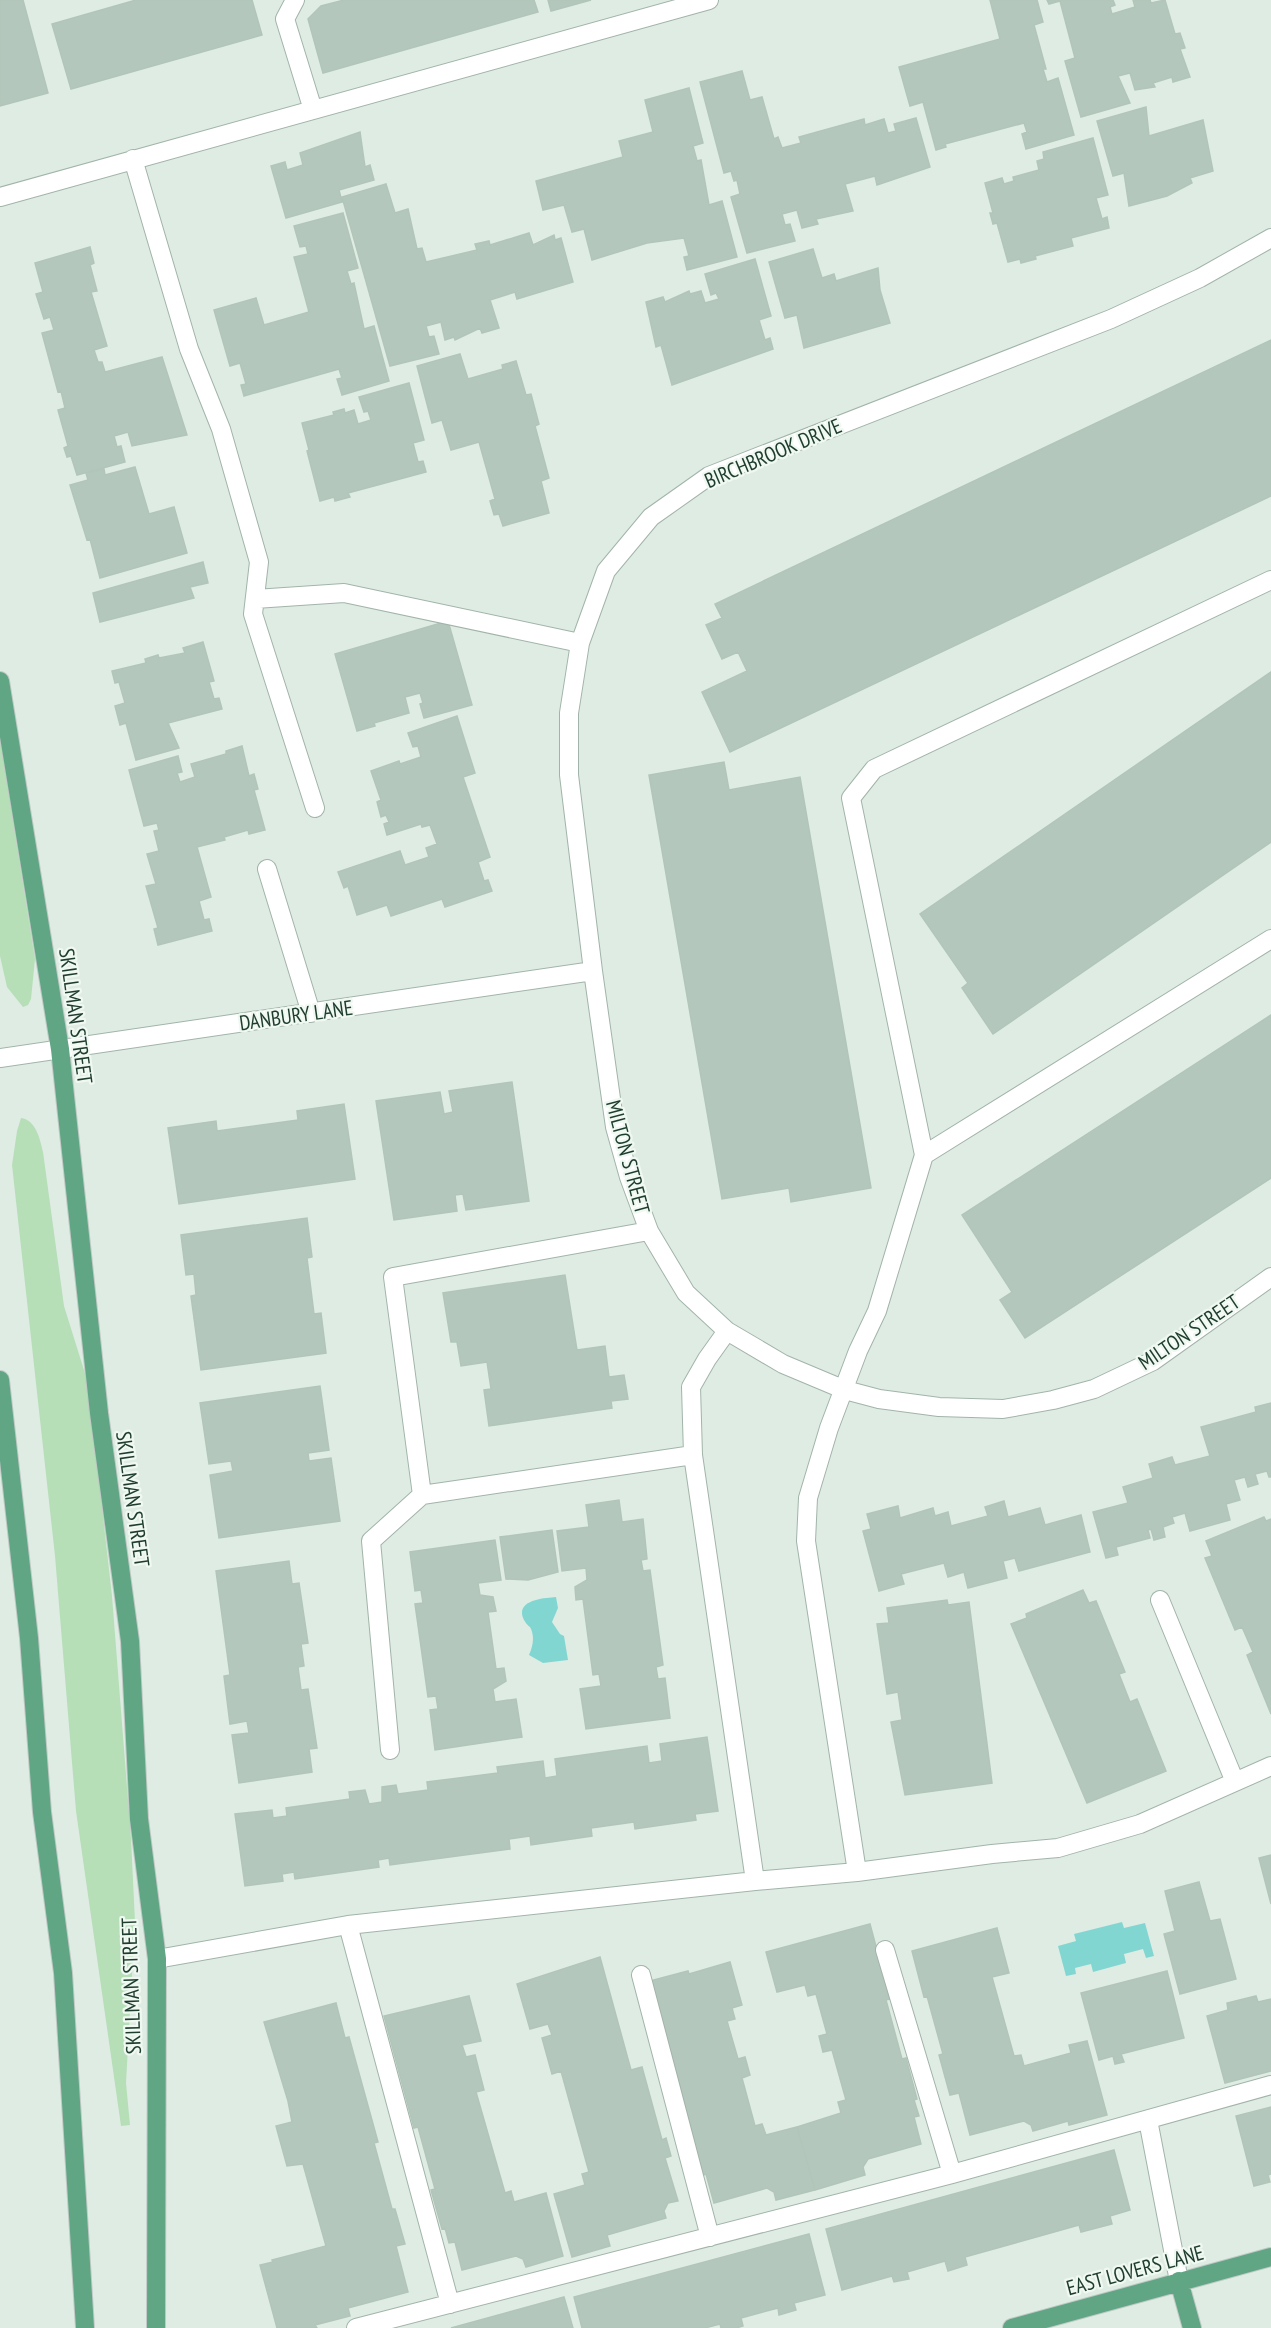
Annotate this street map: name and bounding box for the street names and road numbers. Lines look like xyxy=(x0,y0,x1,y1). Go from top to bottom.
street label: BIRCHBROOK DRIVE xyxy=(700,412,846,494)
street label: SKILLMAN STREET xyxy=(53,946,99,1086)
street label: DANBURY LANE xyxy=(237,994,355,1036)
street label: MILTON STREET xyxy=(600,1097,656,1217)
street label: MILTON STREET xyxy=(1133,1288,1245,1376)
street label: SKILLMAN STREET xyxy=(110,1429,156,1569)
street label: SKILLMAN STREET xyxy=(115,1917,147,2055)
street label: EAST LOVERS LANE xyxy=(1063,2239,1207,2301)

